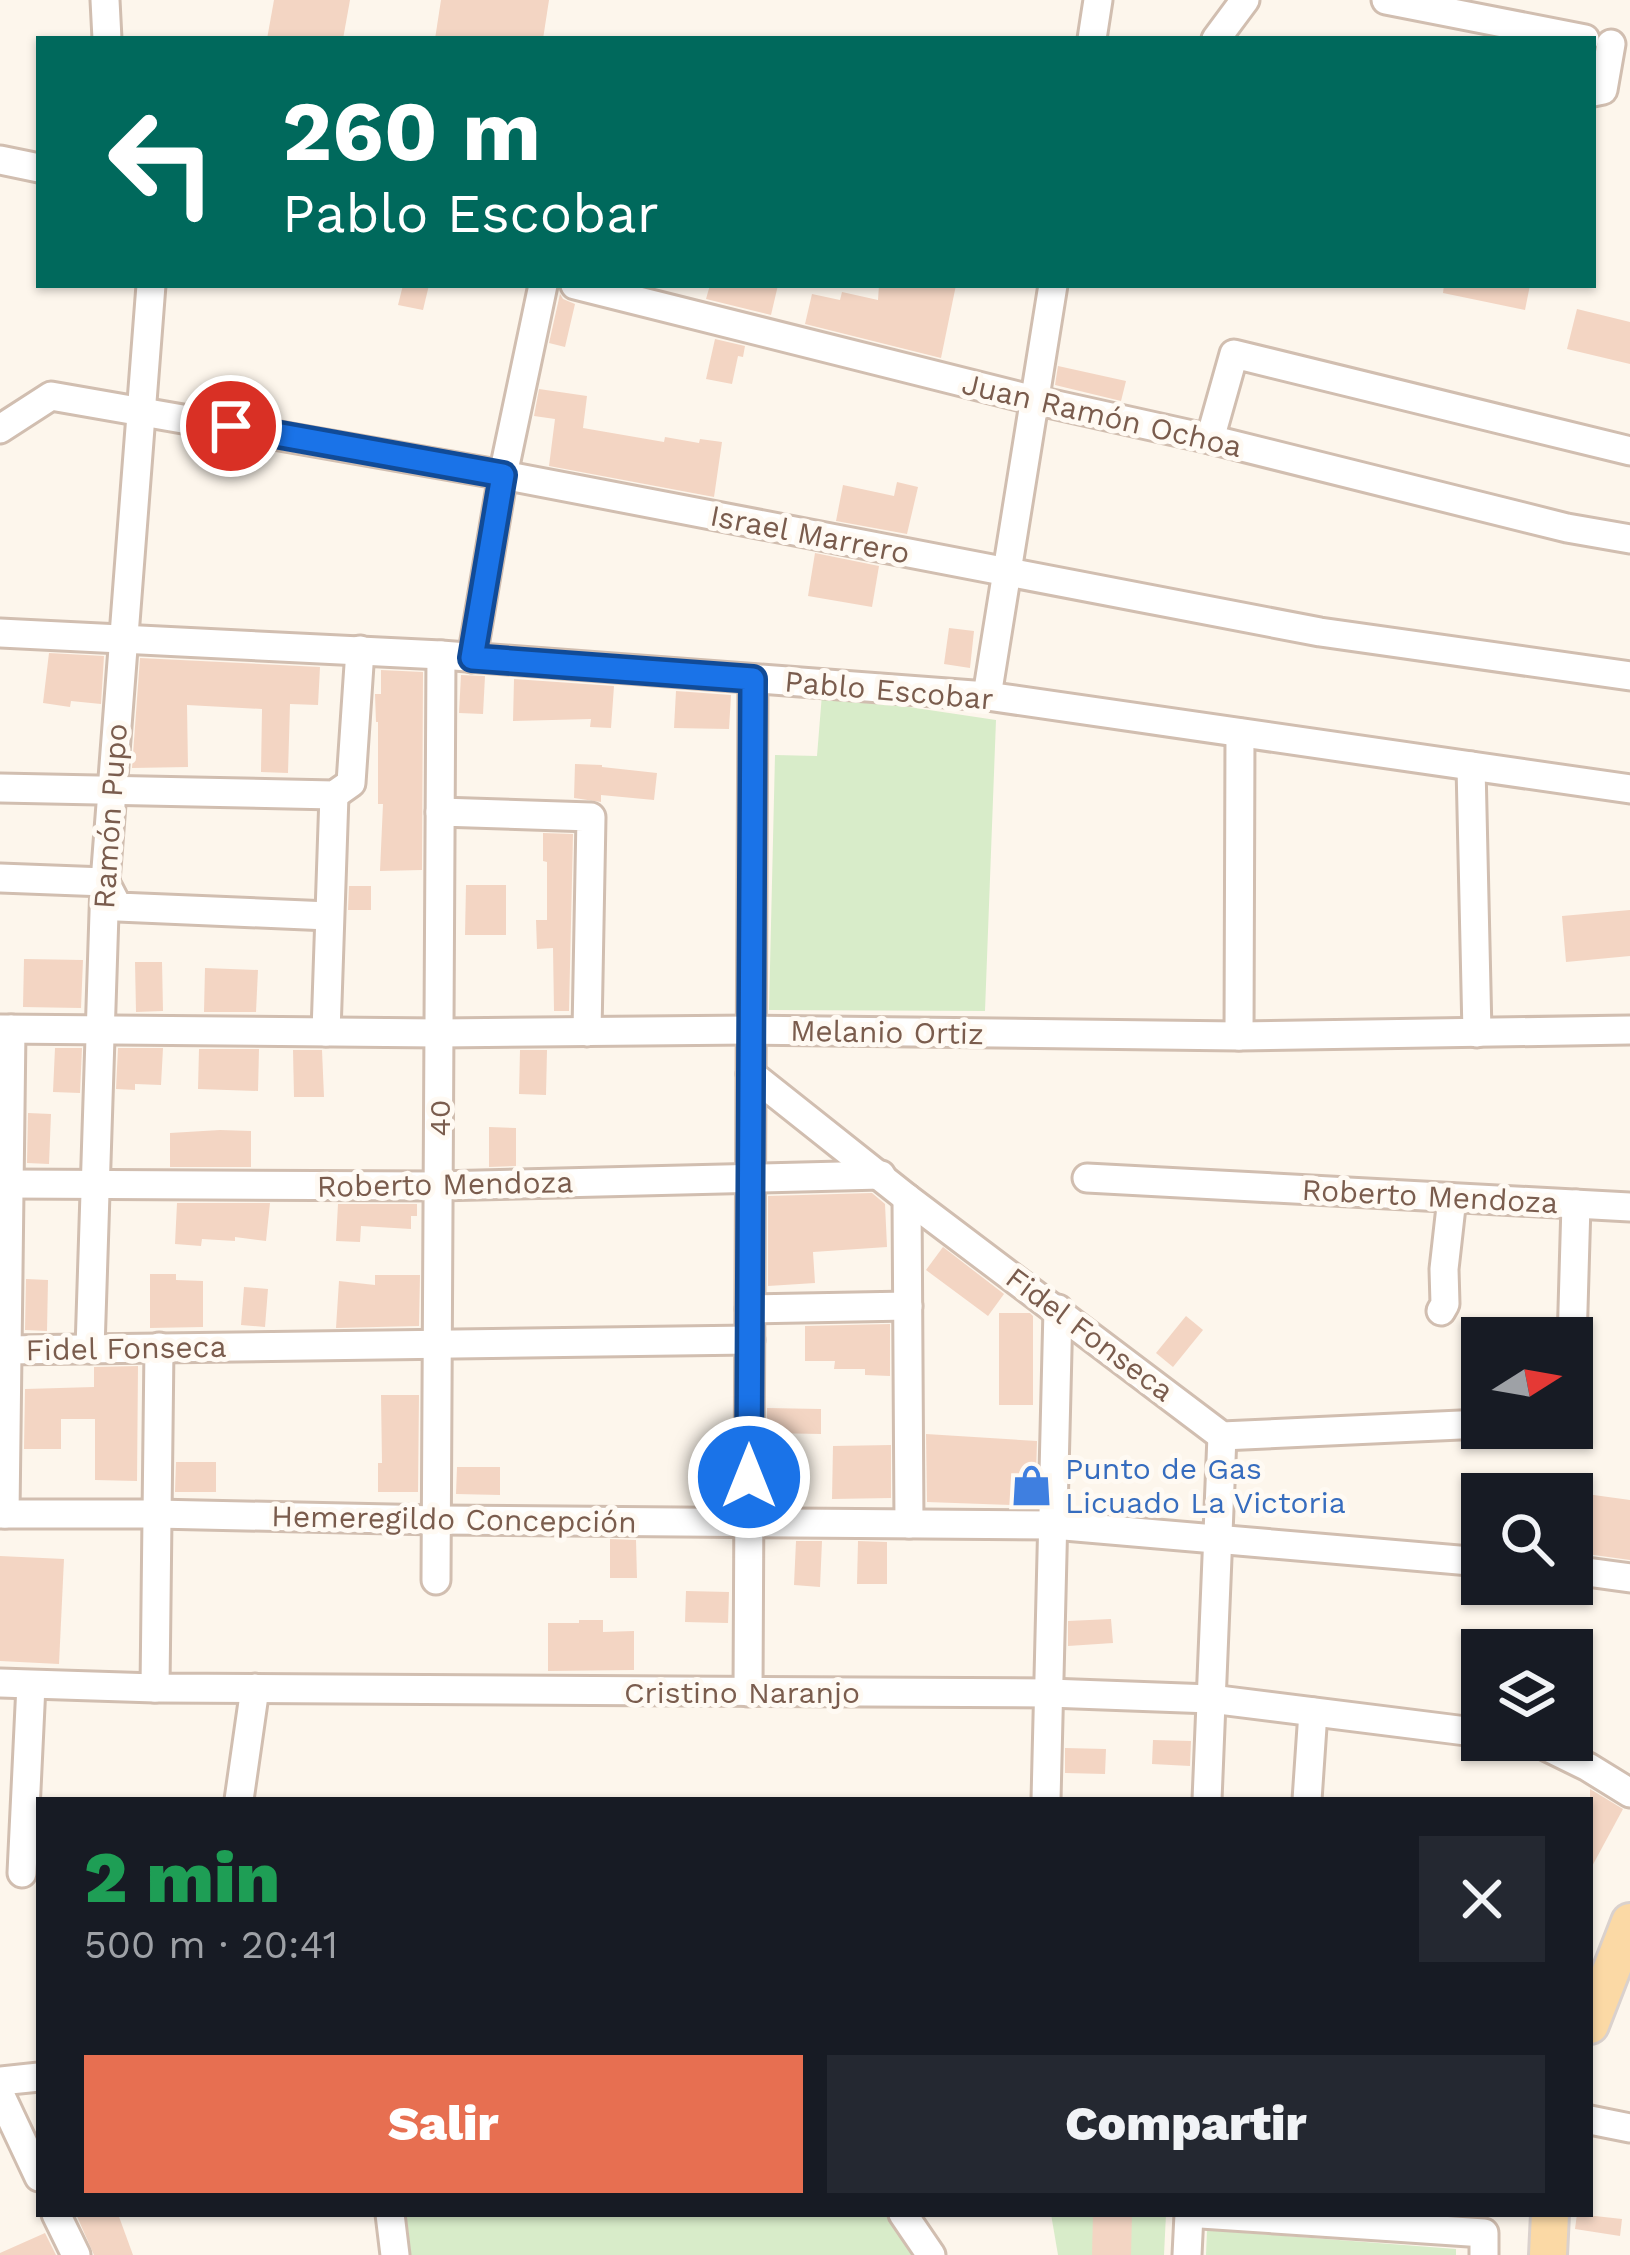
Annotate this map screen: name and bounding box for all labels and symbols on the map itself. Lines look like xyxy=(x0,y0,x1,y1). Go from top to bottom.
street label: Juan Ramón Ochoa xyxy=(959,366,1245,464)
pin xyxy=(180,375,282,477)
street label: Israel Marrero xyxy=(707,498,913,570)
street label: Pablo Escobar xyxy=(783,663,995,717)
street label: Ramón Pupo xyxy=(86,722,134,910)
street label: Melanio Ortiz xyxy=(790,1013,984,1051)
street label: 40 xyxy=(422,1100,457,1137)
street label: Roberto Mendoza xyxy=(316,1164,574,1204)
street label: Roberto Mendoza xyxy=(1301,1172,1559,1220)
street label: Fidel Fonseca xyxy=(999,1260,1181,1408)
north arrow xyxy=(1461,1317,1593,1449)
street label: Fidel Fonseca xyxy=(25,1329,227,1367)
position arrow xyxy=(686,1414,812,1540)
place label: Punto de Gas Licuado La Victoria xyxy=(1065,1451,1346,1520)
shop icon: Punto de Gas Licuado La Victoria xyxy=(1008,1462,1054,1508)
street label: Hemeregildo Concepción xyxy=(271,1498,637,1540)
street label: Cristino Naranjo xyxy=(624,1675,860,1710)

